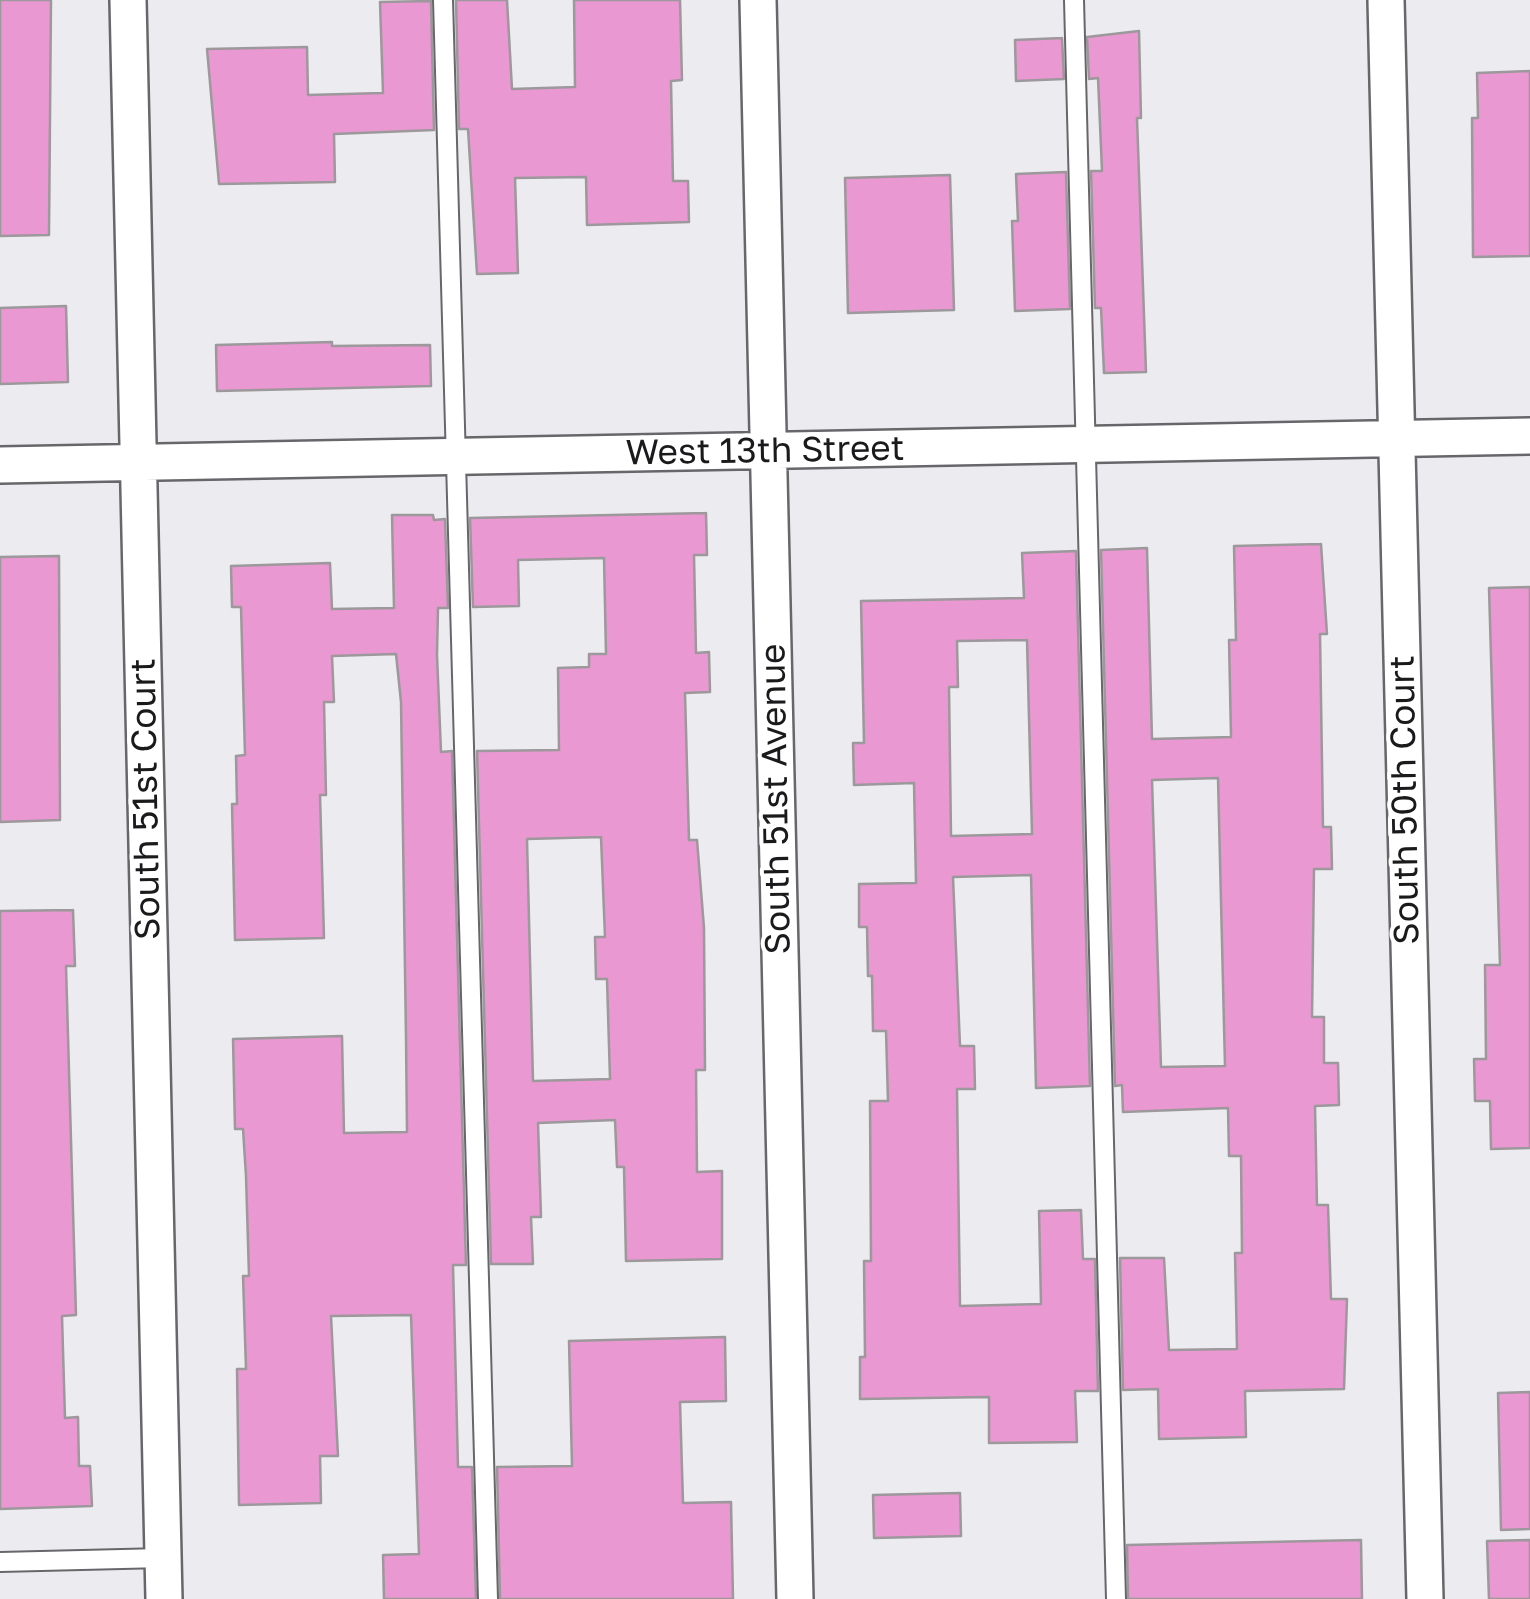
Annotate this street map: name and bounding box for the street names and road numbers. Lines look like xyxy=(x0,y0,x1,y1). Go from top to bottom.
street label: West 13th Street xyxy=(625,428,905,474)
street label: South 51st Avenue xyxy=(752,643,800,955)
street label: South 50th Court xyxy=(1381,655,1429,945)
street label: South 51st Court xyxy=(123,658,169,940)

